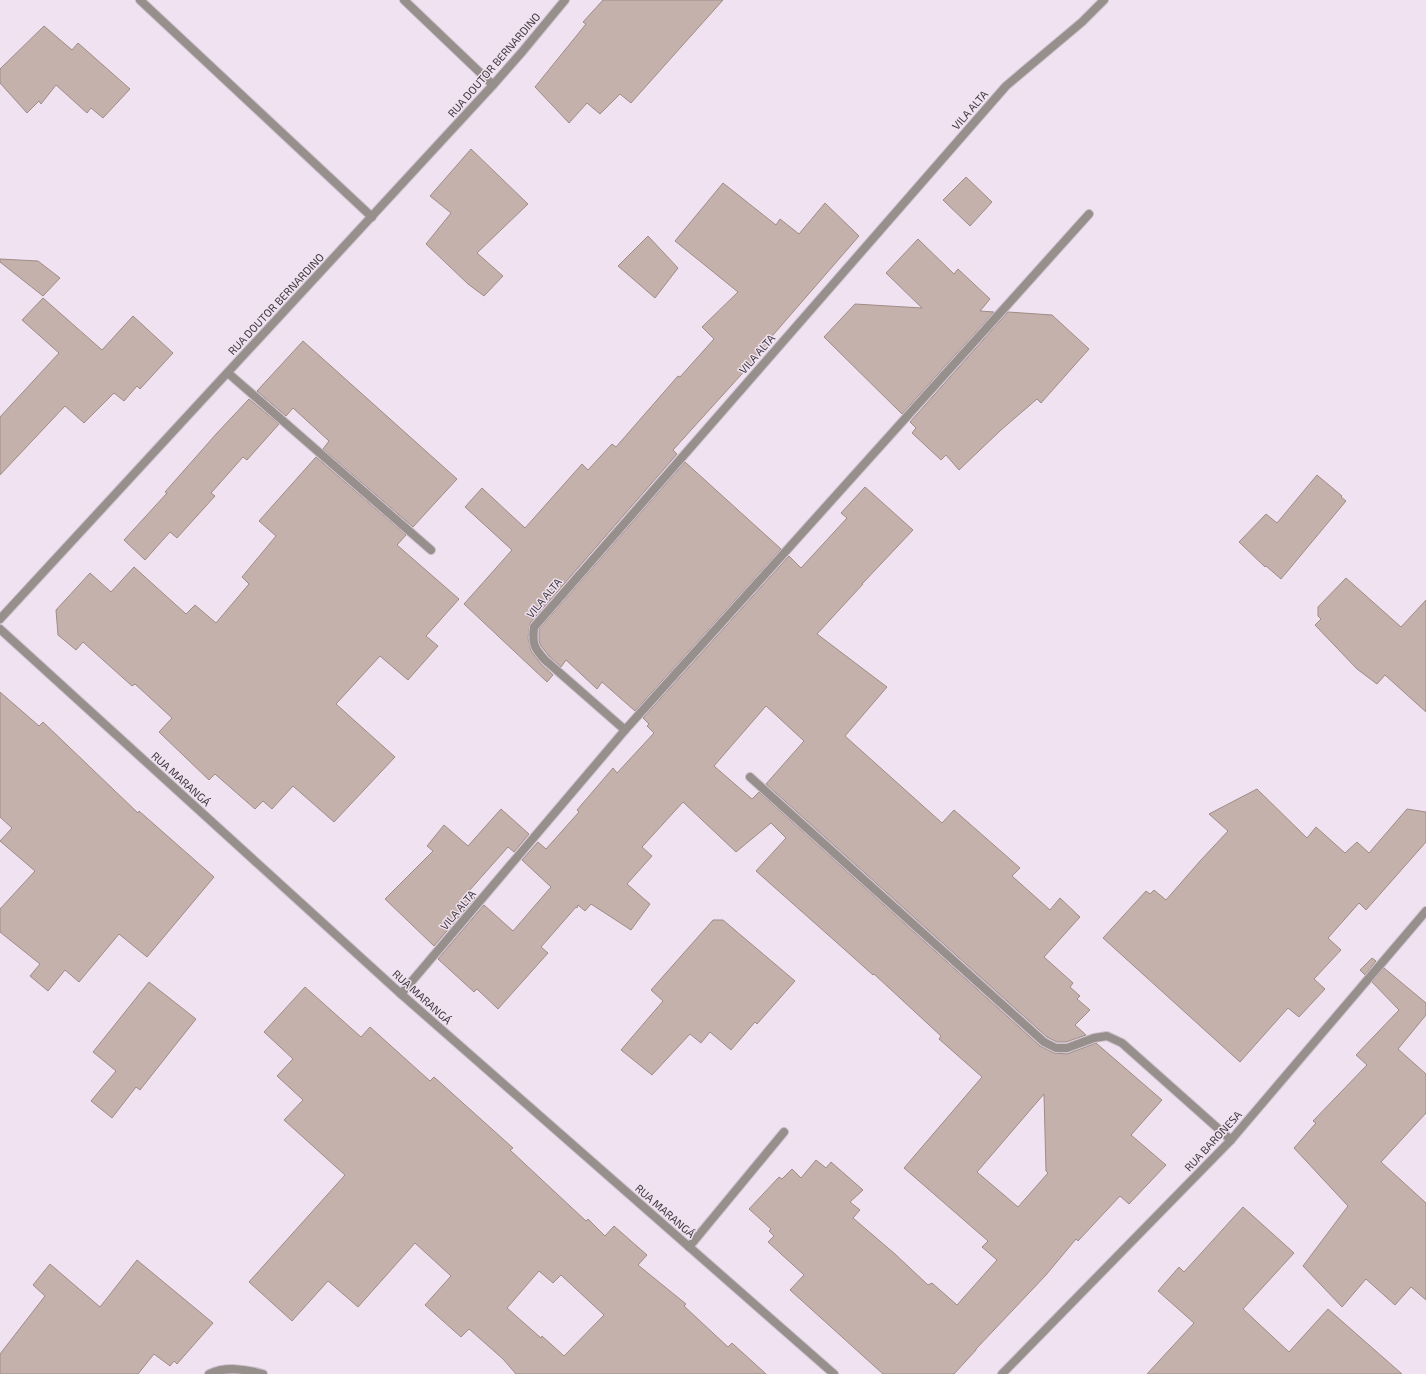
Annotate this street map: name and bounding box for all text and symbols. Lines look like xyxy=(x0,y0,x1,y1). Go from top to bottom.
street label: RUA DOUTOR BERNARDINO xyxy=(445,10,543,120)
street label: VILA ALTA xyxy=(949,87,990,132)
street label: RUA DOUTOR BERNARDINO xyxy=(225,250,326,357)
street label: VILA ALTA xyxy=(736,331,777,376)
street label: VILA ALTA xyxy=(523,575,564,620)
street label: RUA MARANGÁ xyxy=(149,749,214,809)
street label: VILA ALTA xyxy=(437,887,478,932)
street label: RUA MARANGÁ xyxy=(390,967,455,1027)
street label: RUA BARONESA xyxy=(1181,1108,1244,1174)
street label: RUA MARANGÁ xyxy=(633,1181,698,1240)

